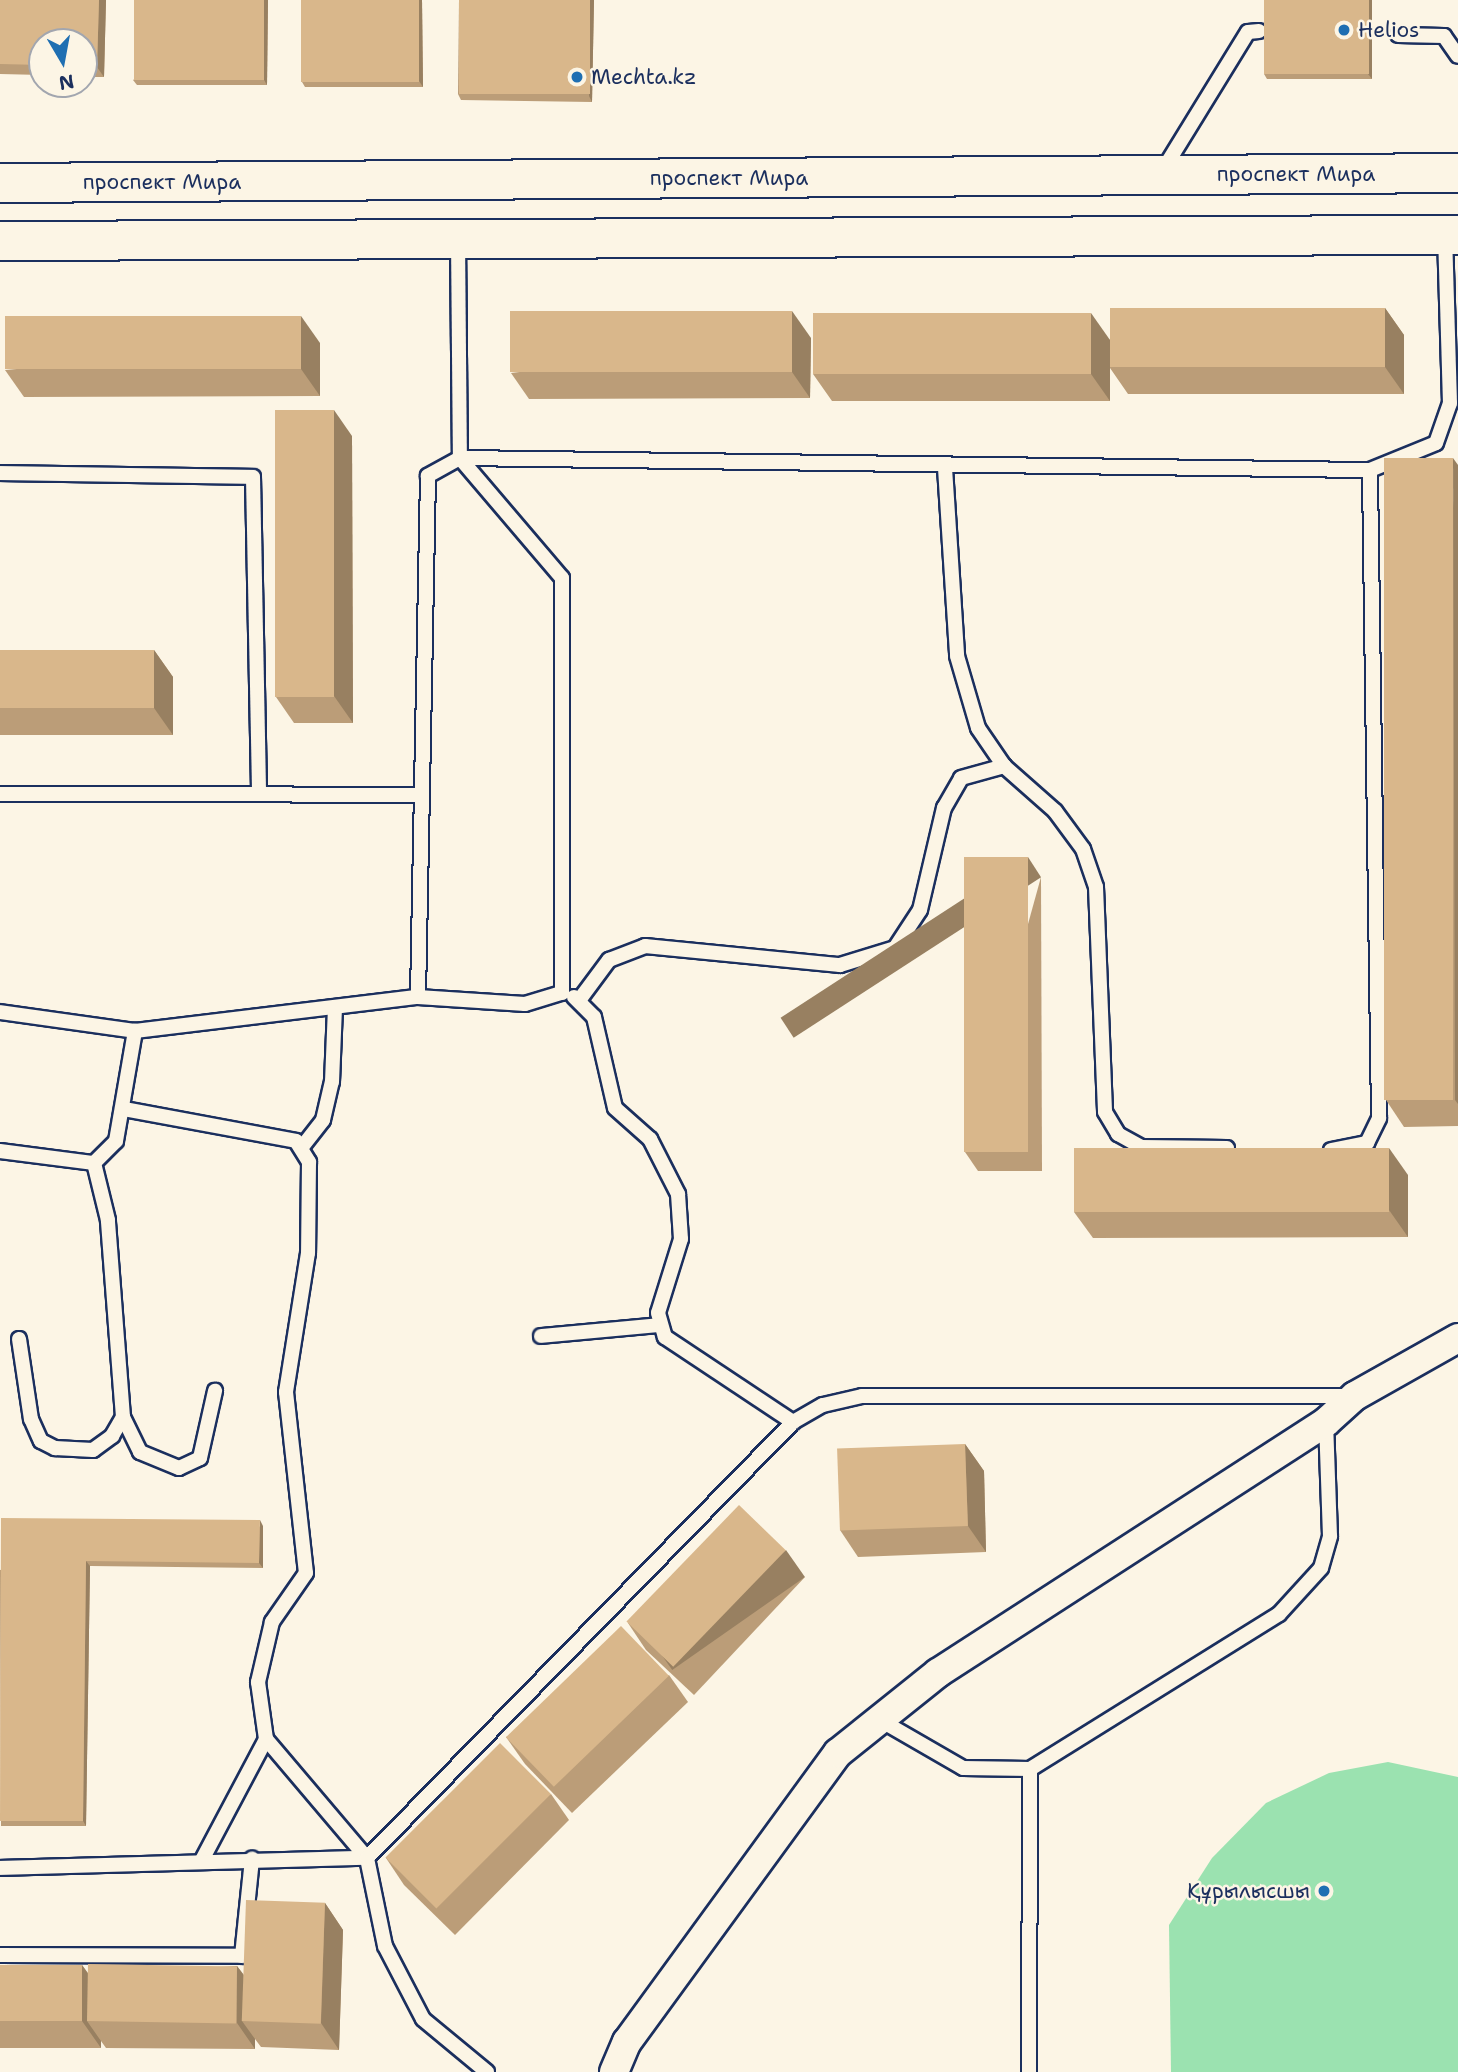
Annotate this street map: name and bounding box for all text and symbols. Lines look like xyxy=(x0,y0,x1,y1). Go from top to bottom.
place label: Helios xyxy=(1358,17,1420,43)
marker: Helios xyxy=(1336,22,1352,38)
north arrow xyxy=(28,28,98,98)
place label: Mechta.kz xyxy=(591,64,697,90)
text: N xyxy=(57,69,76,96)
marker: Mechta.kz xyxy=(569,69,585,85)
street label: проспект Мира xyxy=(1217,161,1375,187)
street label: проспект Мира xyxy=(650,165,808,191)
street label: проспект Мира xyxy=(83,169,241,195)
place label: Құрылысшы xyxy=(1187,1878,1310,1904)
marker: Құрылысшы xyxy=(1316,1883,1332,1899)

